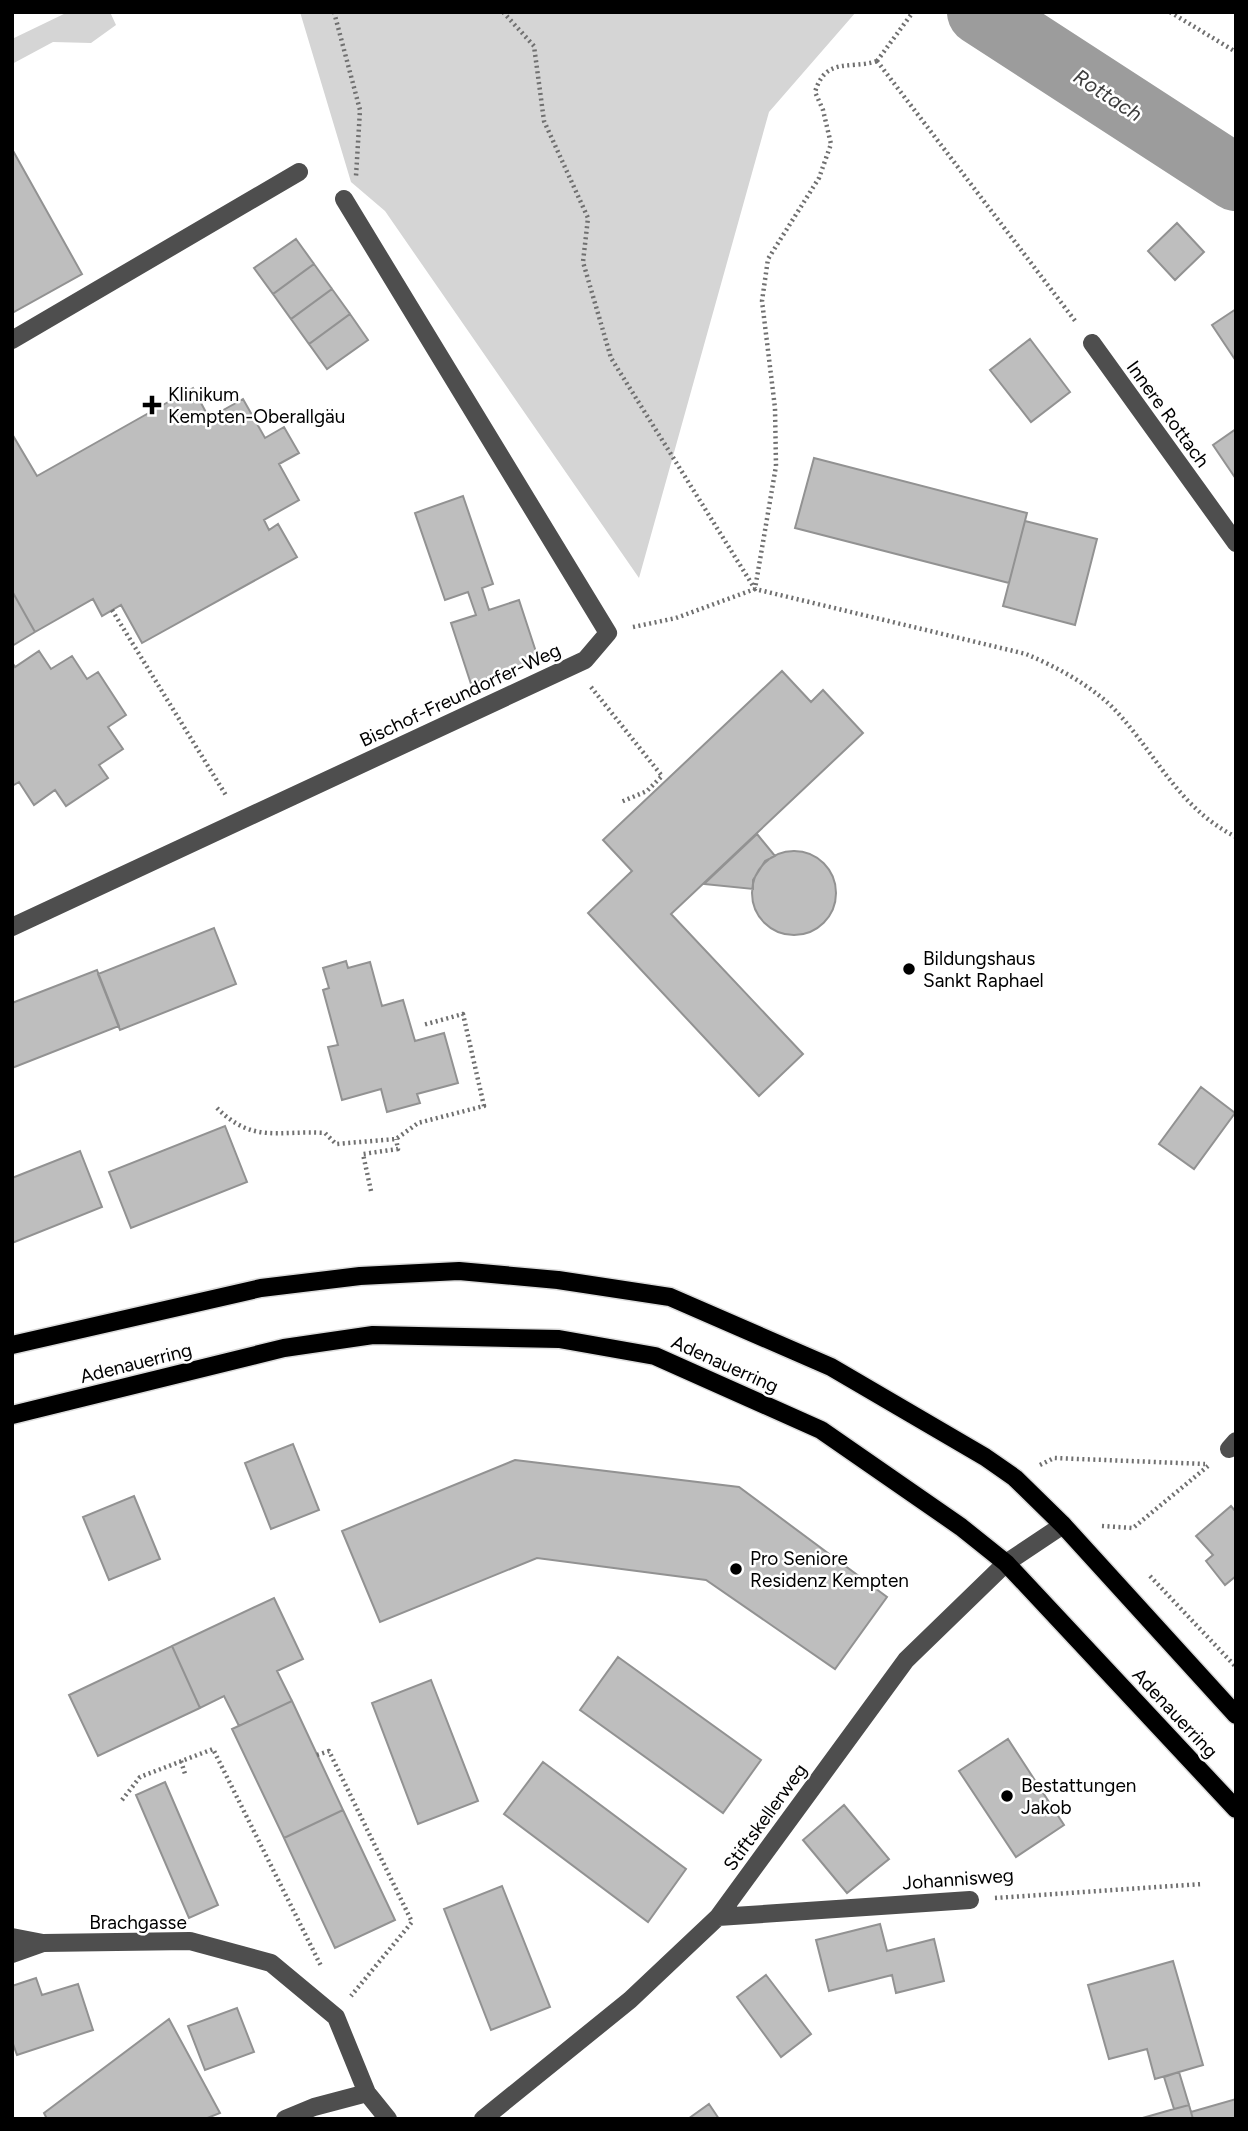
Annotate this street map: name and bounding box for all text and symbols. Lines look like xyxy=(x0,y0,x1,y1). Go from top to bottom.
water label: Rottach xyxy=(1069,64,1147,127)
street label: Innere Rottach xyxy=(1122,356,1214,472)
place label: Klinikum Kempten-Oberallgäu xyxy=(168,383,345,428)
marker: Klinikum Kempten-Oberallgäu xyxy=(142,395,162,415)
street label: Bischof-Freundorfer-Weg xyxy=(356,638,564,752)
place label: Bildungshaus Sankt Raphael xyxy=(923,947,1044,992)
marker: Bildungshaus Sankt Raphael xyxy=(901,961,917,977)
street label: Adenauerring xyxy=(668,1330,782,1398)
street label: Adenauerring xyxy=(78,1338,194,1388)
place label: Pro Seniore Residenz Kempten xyxy=(750,1547,909,1592)
marker: Pro Seniore Residenz Kempten xyxy=(728,1561,744,1577)
street label: Adenauerring xyxy=(1128,1663,1222,1763)
street label: Stiftskellerweg xyxy=(718,1759,812,1875)
place label: Bestattungen Jakob xyxy=(1021,1774,1136,1819)
marker: Bestattungen Jakob xyxy=(999,1788,1015,1804)
street label: Johannisweg xyxy=(901,1864,1015,1894)
street label: Brachgasse xyxy=(89,1911,187,1934)

